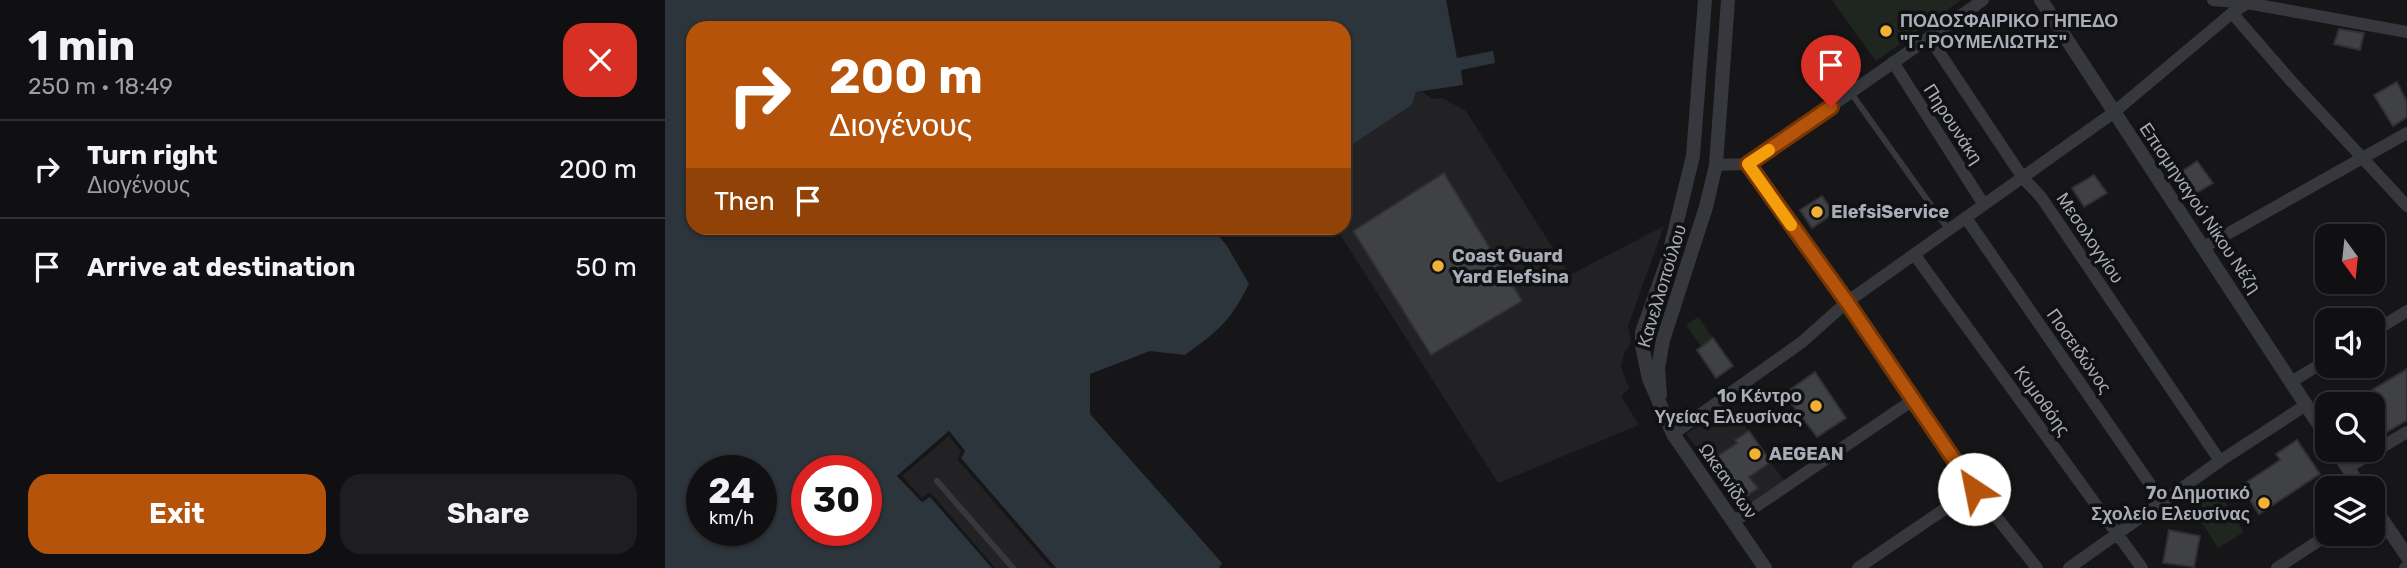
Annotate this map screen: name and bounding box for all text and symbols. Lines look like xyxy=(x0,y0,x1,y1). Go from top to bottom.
place label: ΠΟΔΟΣΦΑΙΡΙΚΟ ΓΗΠΕΔΟ "Γ. ΡΟΥΜΕΛΙΩΤΗΣ" xyxy=(1900,10,2118,53)
text: 1 min xyxy=(28,21,135,71)
button: close xyxy=(563,23,637,97)
marker: ΠΟΔΟΣΦΑΙΡΙΚΟ ΓΗΠΕΔΟ "Γ. ΡΟΥΜΕΛΙΩΤΗΣ" xyxy=(1878,23,1894,39)
pin xyxy=(1801,35,1861,107)
icon: arrive xyxy=(1812,46,1850,84)
text: 200 m xyxy=(829,47,983,105)
icon: right xyxy=(714,49,805,140)
text: 250 m · 18:49 xyxy=(28,72,173,100)
street label: Πηρουνάκη xyxy=(1919,80,1987,168)
text: Διογένους xyxy=(829,106,972,144)
street label: Επισμηναγού Νίκου Νέζη xyxy=(2135,118,2265,298)
text: Turn right xyxy=(87,140,217,171)
icon: right xyxy=(28,150,66,188)
text: 200 m xyxy=(559,154,637,185)
text: Διογένους xyxy=(87,171,190,199)
icon: arrive xyxy=(789,182,827,220)
text: Then xyxy=(714,186,775,217)
street label: Μεσολογγίου xyxy=(2052,189,2128,287)
place label: ElefsiService xyxy=(1831,201,1950,223)
marker: ElefsiService xyxy=(1809,204,1825,220)
street label: Κανελλοπούλου xyxy=(1633,222,1691,350)
north arrow xyxy=(2315,224,2385,294)
map controls xyxy=(2315,224,2385,546)
place label: Coast Guard Yard Elefsina xyxy=(1452,245,1569,288)
icon: arrive xyxy=(28,248,66,286)
text: Arrive at destination xyxy=(87,252,355,283)
text: 50 m xyxy=(576,252,637,283)
marker: Coast Guard Yard Elefsina xyxy=(1430,258,1446,274)
street label: Ποσειδώνος xyxy=(2042,305,2116,398)
button: sound xyxy=(2315,308,2385,378)
street label: Κυμοθόης xyxy=(2009,362,2075,440)
place label: 1ο Κέντρο Υγείας Ελευσίνας xyxy=(1654,385,1802,428)
button: search xyxy=(2315,392,2385,462)
marker: 1ο Κέντρο Υγείας Ελευσίνας xyxy=(1808,398,1824,414)
street label: Ωκεανίδων xyxy=(1694,439,1762,523)
place label: AEGEAN xyxy=(1769,443,1844,465)
marker: AEGEAN xyxy=(1747,446,1763,462)
position arrow xyxy=(1937,452,2011,526)
speed limit sign: 30 xyxy=(791,455,882,546)
text: 24 xyxy=(708,470,755,512)
button: Exit xyxy=(28,474,326,554)
button: Share xyxy=(340,474,637,554)
button: layers xyxy=(2315,476,2385,546)
place label: 7ο Δημοτικό Σχολείο Ελευσίνας xyxy=(2091,482,2250,525)
marker: 7ο Δημοτικό Σχολείο Ελευσίνας xyxy=(2256,495,2272,511)
text: km/h xyxy=(709,507,754,529)

